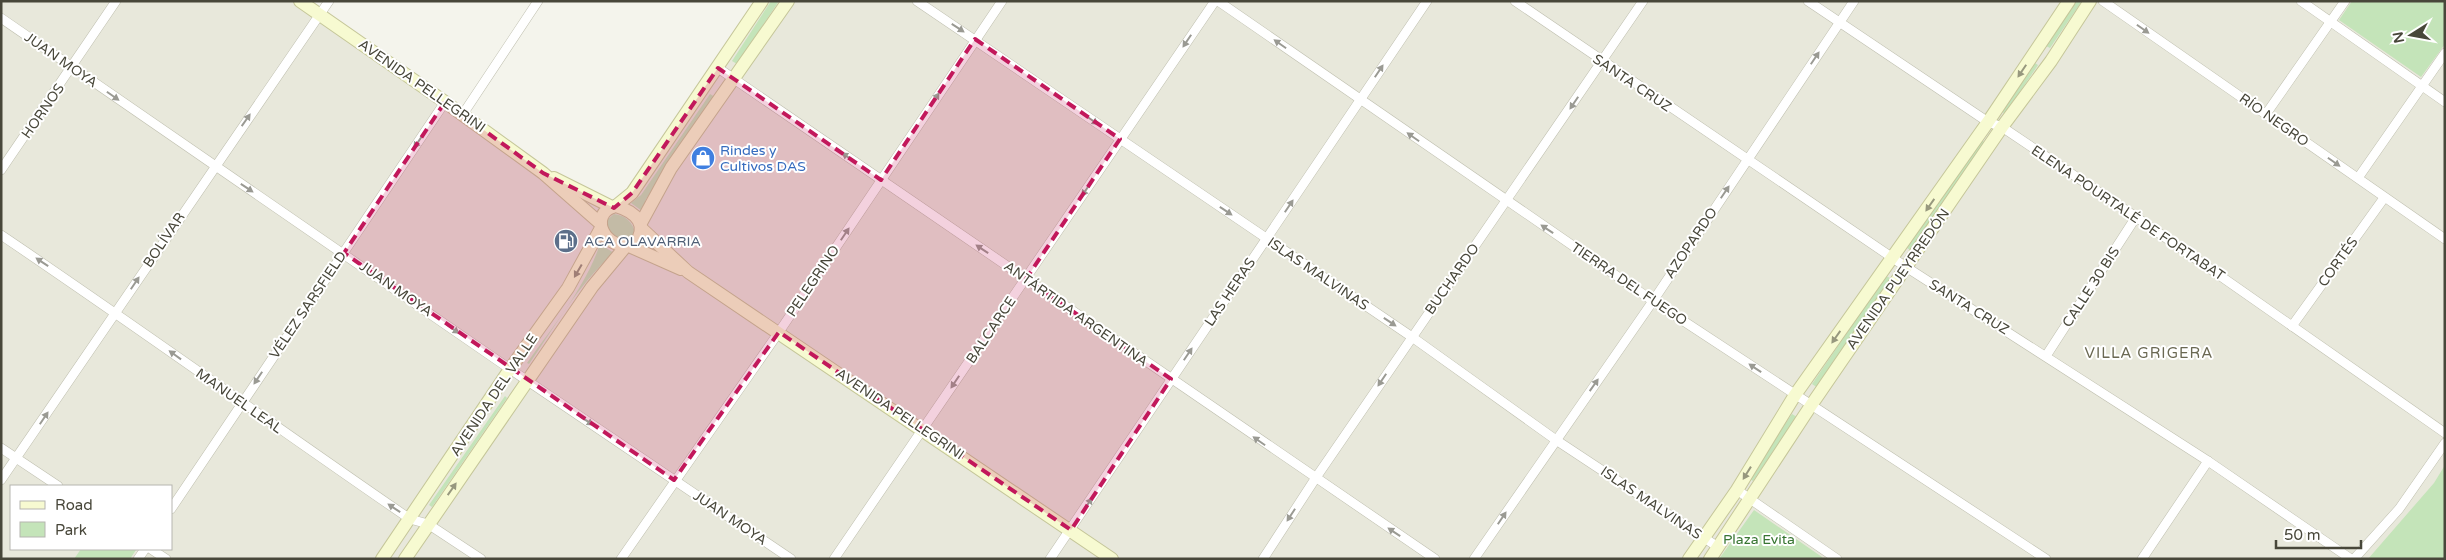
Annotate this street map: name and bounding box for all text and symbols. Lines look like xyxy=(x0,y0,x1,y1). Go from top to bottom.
north arrow xyxy=(2386,10,2436,60)
one-way arrow xyxy=(951,23,964,33)
one-way arrow xyxy=(2136,24,2150,34)
street label: JUAN MOYA xyxy=(21,29,101,91)
text: N xyxy=(2389,30,2408,45)
one-way arrow xyxy=(1183,35,1192,48)
street label: AVENIDA PELLEGRINI xyxy=(355,36,489,136)
one-way arrow xyxy=(1273,39,1287,49)
street label: SANTA CRUZ xyxy=(1589,50,1675,116)
one-way arrow xyxy=(1811,51,1820,64)
one-way arrow xyxy=(1375,64,1384,77)
one-way arrow xyxy=(2017,64,2027,78)
street label: HORNOS xyxy=(18,80,68,142)
street label: RÍO NEGRO xyxy=(2236,90,2312,150)
one-way arrow xyxy=(106,91,120,101)
one-way arrow xyxy=(931,92,940,105)
one-way arrow xyxy=(1569,96,1579,109)
one-way arrow xyxy=(241,114,251,127)
one-way arrow xyxy=(1085,115,1099,125)
one-way arrow xyxy=(1407,132,1420,142)
one-way arrow xyxy=(413,135,423,149)
place label: Rindes y Cultivos DAS xyxy=(720,142,806,175)
street label: ELENA POURTALÉ DE FORTABAT xyxy=(2028,142,2228,285)
shop icon: Rindes y Cultivos DAS xyxy=(690,145,716,171)
one-way arrow xyxy=(841,152,855,162)
one-way arrow xyxy=(2327,157,2341,167)
one-way arrow xyxy=(240,183,254,193)
one-way arrow xyxy=(1081,183,1091,197)
one-way arrow xyxy=(1720,186,1729,199)
one-way arrow xyxy=(1925,198,1935,211)
one-way arrow xyxy=(1284,199,1294,212)
street label: AZOPARDO xyxy=(1661,204,1721,282)
street label: AVENIDA PUEYRREDÓN xyxy=(1843,205,1953,353)
one-way arrow xyxy=(1219,206,1233,216)
street label: BOLÍVAR xyxy=(139,209,189,271)
one-way arrow xyxy=(1540,224,1554,234)
one-way arrow xyxy=(840,227,850,240)
fuel station icon: ACA OLAVARRIA xyxy=(553,228,579,254)
place label: ACA OLAVARRIA xyxy=(584,233,701,250)
street label: ISLAS MALVINAS xyxy=(1264,234,1372,314)
street label: CORTÉS xyxy=(2314,234,2362,290)
street label: TIERRA DEL FUEGO xyxy=(1568,239,1690,329)
street label: BUCHARDO xyxy=(1421,240,1483,318)
street label: PELEGRINO xyxy=(783,242,843,320)
street label: CALLE 30 BIS xyxy=(2059,243,2123,330)
one-way arrow xyxy=(975,244,989,254)
street label: VÉLEZ SARSFIELD xyxy=(266,248,350,362)
street label: LAS HERAS xyxy=(1201,254,1259,330)
one-way arrow xyxy=(35,257,48,267)
street label: JUAN MOYA xyxy=(356,258,436,320)
street label: ANTÁRTIDA ARGENTINA xyxy=(1001,258,1151,370)
one-way arrow xyxy=(574,263,582,278)
street label: SANTA CRUZ xyxy=(1926,276,2012,338)
one-way arrow xyxy=(130,277,140,290)
street label: BALCARCE xyxy=(962,293,1020,367)
one-way arrow xyxy=(1383,317,1396,327)
one-way arrow xyxy=(446,324,460,334)
street label: AVENIDA DEL VALLE xyxy=(447,331,541,459)
one-way arrow xyxy=(1831,331,1841,344)
district label: VILLA GRIGERA xyxy=(2085,344,2213,362)
one-way arrow xyxy=(1183,348,1193,361)
one-way arrow xyxy=(168,350,182,360)
one-way arrow xyxy=(1748,364,1761,373)
street label: MANUEL LEAL xyxy=(192,365,286,437)
street label: AVENIDA PELLEGRINI xyxy=(833,365,967,463)
one-way arrow xyxy=(254,371,263,385)
one-way arrow xyxy=(1377,374,1387,387)
one-way arrow xyxy=(950,376,960,389)
one-way arrow xyxy=(1589,378,1599,391)
one-way arrow xyxy=(39,411,49,425)
one-way arrow xyxy=(581,416,594,426)
one-way arrow xyxy=(1253,436,1266,446)
street label: ISLAS MALVINAS xyxy=(1597,463,1705,543)
one-way arrow xyxy=(1742,467,1752,480)
one-way arrow xyxy=(447,483,457,496)
legend xyxy=(10,485,172,550)
street label: JUAN MOYA xyxy=(690,487,770,549)
text: Road xyxy=(55,496,93,514)
one-way arrow xyxy=(1083,497,1093,511)
one-way arrow xyxy=(387,503,401,513)
one-way arrow xyxy=(1287,508,1296,522)
one-way arrow xyxy=(1497,512,1507,525)
scale bar xyxy=(2276,518,2361,550)
text: Park xyxy=(55,521,87,539)
text: 50 m xyxy=(2284,526,2321,544)
one-way arrow xyxy=(1387,527,1401,537)
park label: Plaza Evita xyxy=(1723,531,1795,548)

